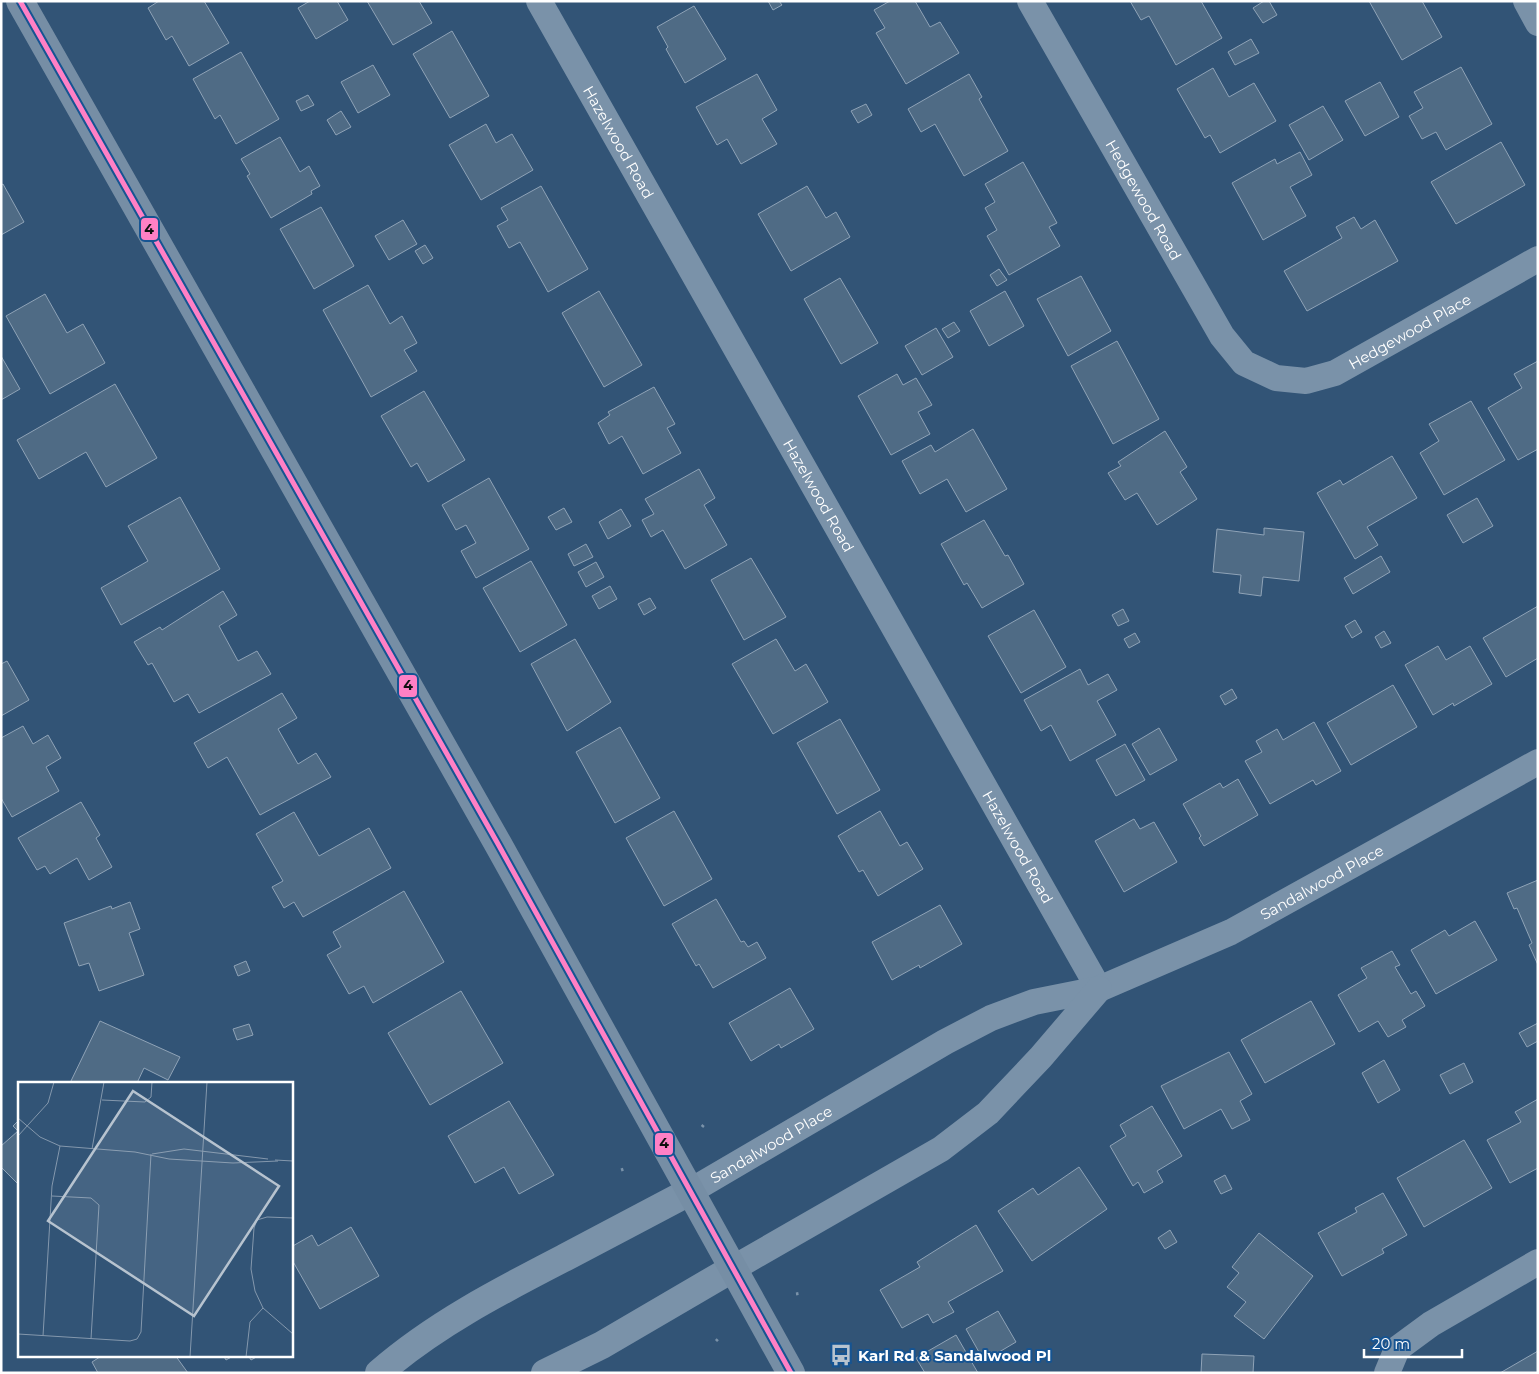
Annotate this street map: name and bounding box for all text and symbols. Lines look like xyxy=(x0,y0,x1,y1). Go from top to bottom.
street label: Hazelwood Road xyxy=(579,82,658,202)
street label: Hedgewood Road xyxy=(1102,136,1186,263)
line badge: 4 xyxy=(140,217,159,241)
text: 4 xyxy=(144,220,154,238)
street label: Hedgewood Place xyxy=(1345,289,1474,373)
street label: Hazelwood Road xyxy=(780,435,859,555)
line badge: 4 xyxy=(398,674,418,698)
text: 4 xyxy=(403,676,413,694)
street label: Hazelwood Road xyxy=(979,787,1058,906)
street label: Sandalwood Place xyxy=(1256,840,1387,924)
inset map xyxy=(18,1082,292,1356)
street label: Sandalwood Place xyxy=(707,1101,835,1187)
line badge: 4 xyxy=(654,1132,674,1156)
text: 4 xyxy=(659,1134,669,1152)
scale bar xyxy=(1364,1326,1462,1358)
text: 20 m xyxy=(1372,1334,1410,1353)
bus stop icon: Karl Rd & Sandalwood Pl xyxy=(828,1342,854,1368)
place label: Karl Rd & Sandalwood Pl xyxy=(858,1346,1051,1365)

